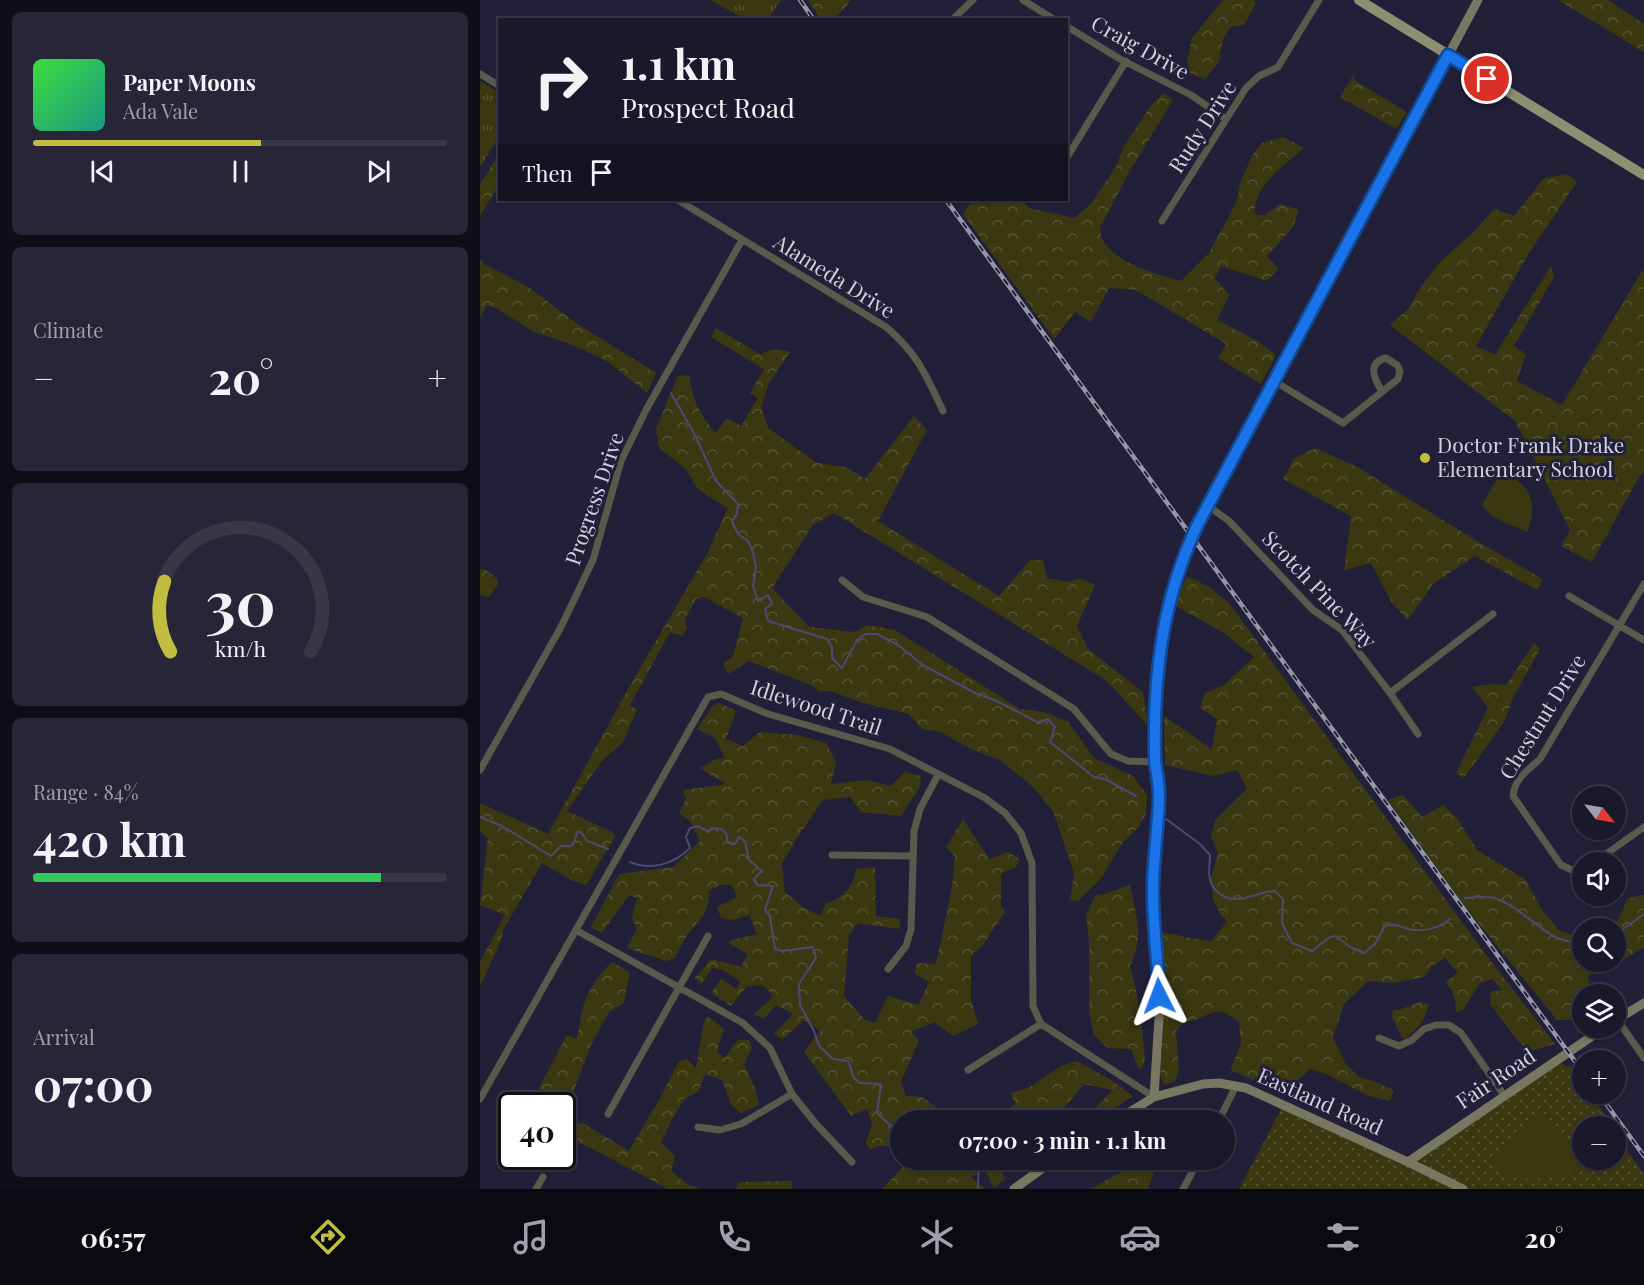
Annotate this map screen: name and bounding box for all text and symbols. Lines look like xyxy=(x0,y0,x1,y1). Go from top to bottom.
street label: Craig Drive xyxy=(1087,8,1195,85)
text: 1.1 km xyxy=(621,35,736,91)
icon: right xyxy=(522,42,600,120)
pin xyxy=(1461,53,1512,104)
icon: arrive xyxy=(1470,62,1503,95)
text: Paper Moons xyxy=(123,67,256,97)
street label: Rudy Drive xyxy=(1161,74,1242,177)
text: Prospect Road xyxy=(621,89,795,125)
text: Ada Vale xyxy=(123,97,198,124)
icon: previous xyxy=(86,155,119,188)
icon: pause xyxy=(224,155,257,188)
icon: next xyxy=(362,155,395,188)
icon: arrive xyxy=(585,156,618,189)
text: Then xyxy=(522,158,573,188)
street label: Alameda Drive xyxy=(768,226,901,324)
text: Climate xyxy=(33,316,103,343)
text: 20° xyxy=(209,346,273,406)
text: − xyxy=(33,355,54,399)
text: + xyxy=(428,355,447,399)
street label: Progress Drive xyxy=(557,428,629,569)
place label: Doctor Frank Drake Elementary School xyxy=(1437,430,1624,482)
marker: Doctor Frank Drake Elementary School xyxy=(1418,451,1432,465)
street label: Scotch Pine Way xyxy=(1257,524,1384,654)
text: 30 xyxy=(205,558,275,642)
text: km/h xyxy=(214,634,266,662)
street label: Chestnut Drive xyxy=(1492,648,1591,784)
street label: Idlewood Trail xyxy=(748,672,886,740)
text: Range · 84% xyxy=(33,778,139,805)
north arrow xyxy=(1572,786,1626,840)
map controls xyxy=(1572,786,1626,1170)
text: 420 km xyxy=(33,808,186,868)
button: sound xyxy=(1572,852,1626,906)
button: search xyxy=(1572,918,1626,972)
position arrow xyxy=(1127,964,1191,1028)
button: layers xyxy=(1572,984,1626,1038)
text: Arrival xyxy=(33,1023,95,1050)
street label: Fair Road xyxy=(1450,1041,1540,1114)
button: + xyxy=(1572,1050,1626,1104)
text: 07:00 xyxy=(33,1053,154,1113)
street label: Eastland Road xyxy=(1254,1060,1388,1140)
speed limit sign: 40 xyxy=(498,1092,576,1170)
button: − xyxy=(1572,1116,1626,1170)
text: 07:00 · 3 min · 1.1 km xyxy=(958,1125,1167,1155)
icon: directions xyxy=(307,1216,349,1258)
icon: music xyxy=(510,1216,552,1258)
icon: phone xyxy=(713,1216,755,1258)
icon: climate xyxy=(916,1216,958,1258)
icon: car xyxy=(1119,1216,1161,1258)
icon: filters xyxy=(1322,1216,1364,1258)
text: 06:57 xyxy=(81,1219,146,1255)
text: 20° xyxy=(1525,1219,1563,1255)

